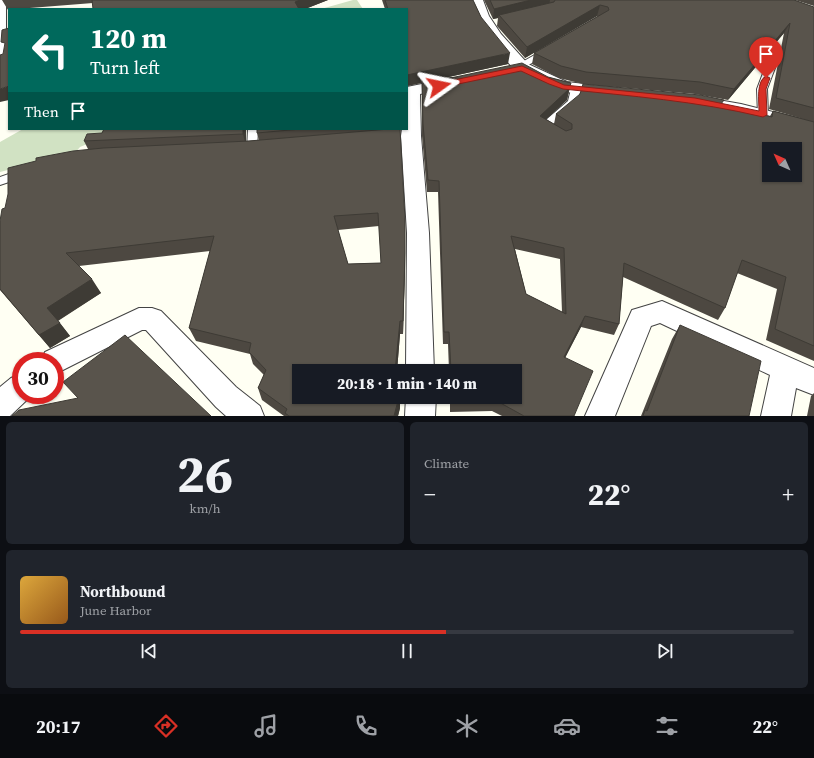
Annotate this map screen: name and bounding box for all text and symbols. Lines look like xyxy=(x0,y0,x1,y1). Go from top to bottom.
text: 120 m xyxy=(90,19,167,57)
icon: left xyxy=(24,24,76,76)
pin xyxy=(749,37,783,78)
icon: arrive xyxy=(755,43,777,65)
text: Turn left xyxy=(90,55,160,80)
position arrow xyxy=(418,65,460,107)
icon: arrive xyxy=(67,100,89,122)
text: Then xyxy=(24,101,59,122)
north arrow xyxy=(762,142,802,182)
map controls xyxy=(762,142,802,182)
speed limit sign: 30 xyxy=(12,352,64,404)
text: 20:18 · 1 min · 140 m xyxy=(337,373,477,394)
text: 26 xyxy=(177,438,233,509)
text: Climate xyxy=(424,455,469,472)
text: 22° xyxy=(588,474,630,515)
text: − xyxy=(424,479,436,509)
text: + xyxy=(782,479,794,509)
text: km/h xyxy=(190,500,220,517)
text: Northbound xyxy=(80,581,165,602)
text: June Harbor xyxy=(80,602,152,619)
icon: previous xyxy=(138,640,160,662)
icon: pause xyxy=(396,640,418,662)
icon: next xyxy=(654,640,676,662)
icon: directions xyxy=(152,712,180,740)
icon: music xyxy=(252,712,280,740)
icon: phone xyxy=(352,712,380,740)
icon: climate xyxy=(453,712,481,740)
icon: car xyxy=(553,712,581,740)
icon: filters xyxy=(653,712,681,740)
text: 20:17 xyxy=(36,714,80,739)
text: 22° xyxy=(753,714,778,739)

